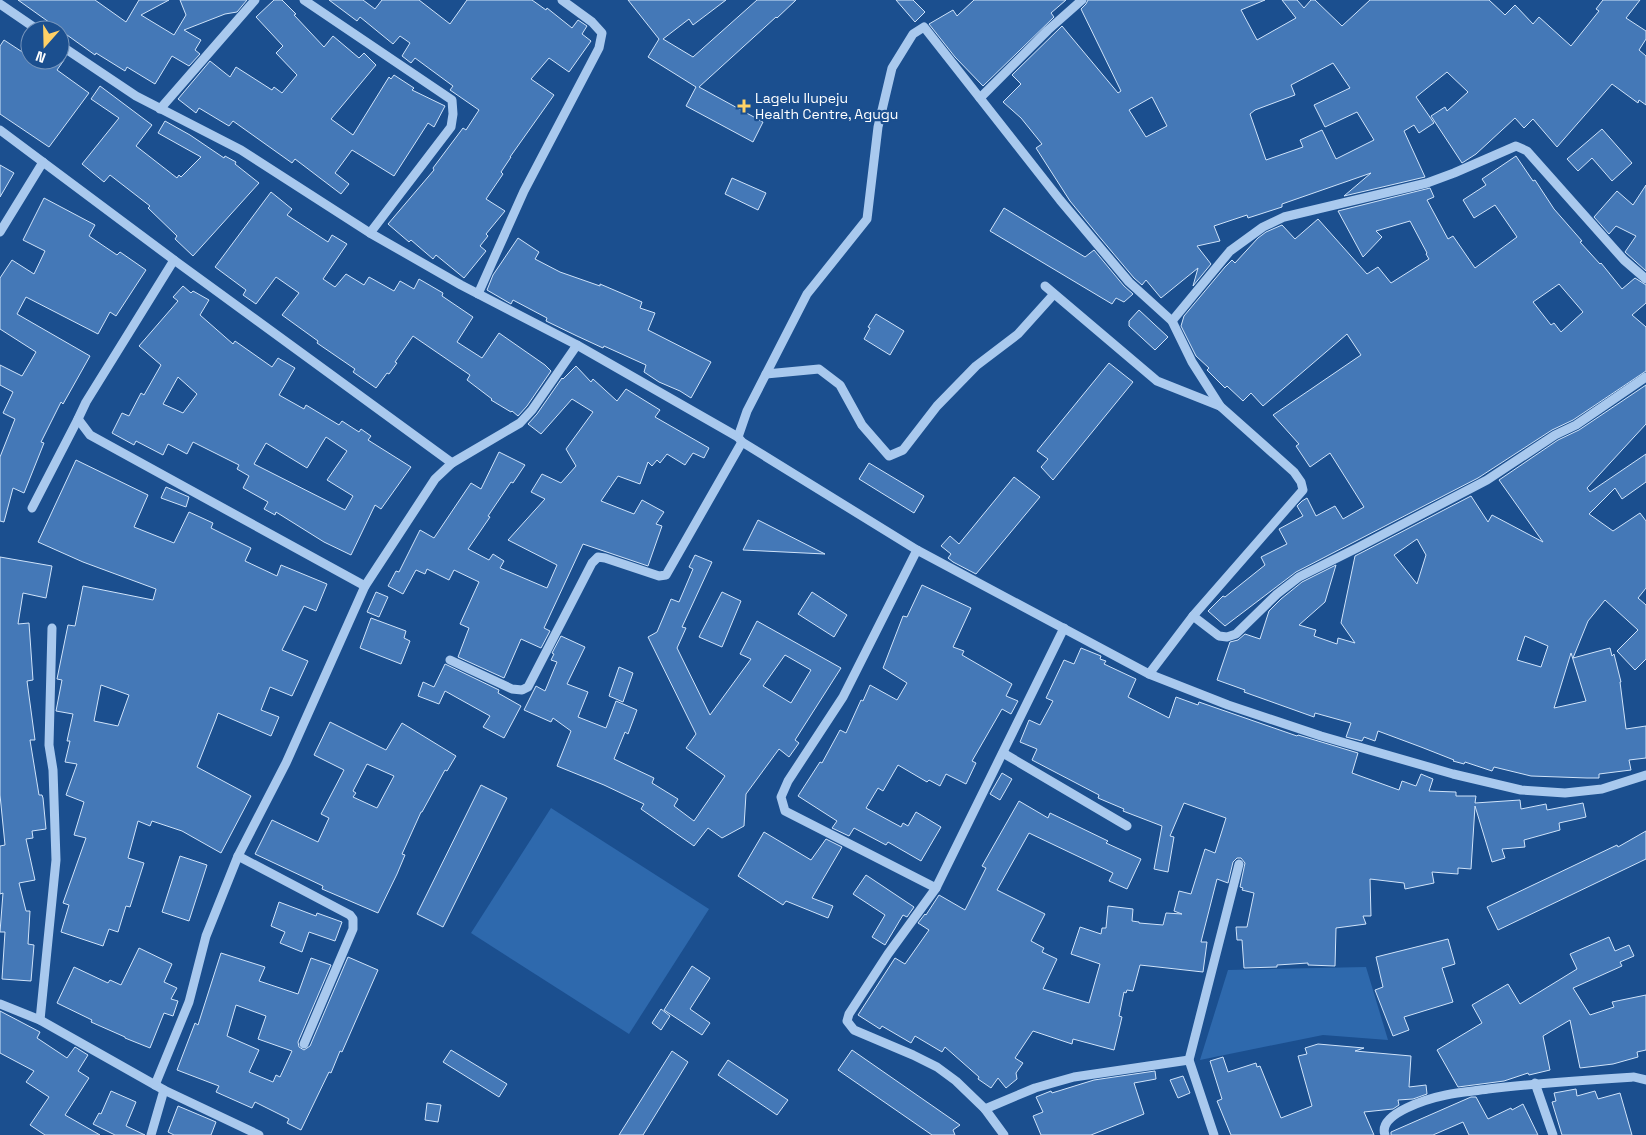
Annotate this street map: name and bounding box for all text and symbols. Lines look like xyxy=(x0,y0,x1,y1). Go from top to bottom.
north arrow xyxy=(20,20,70,70)
text: N xyxy=(33,47,48,67)
place label: Lagelu Ilupeju Health Centre, Agugu xyxy=(755,89,898,123)
marker: Lagelu Ilupeju Health Centre, Agugu xyxy=(737,99,751,113)

